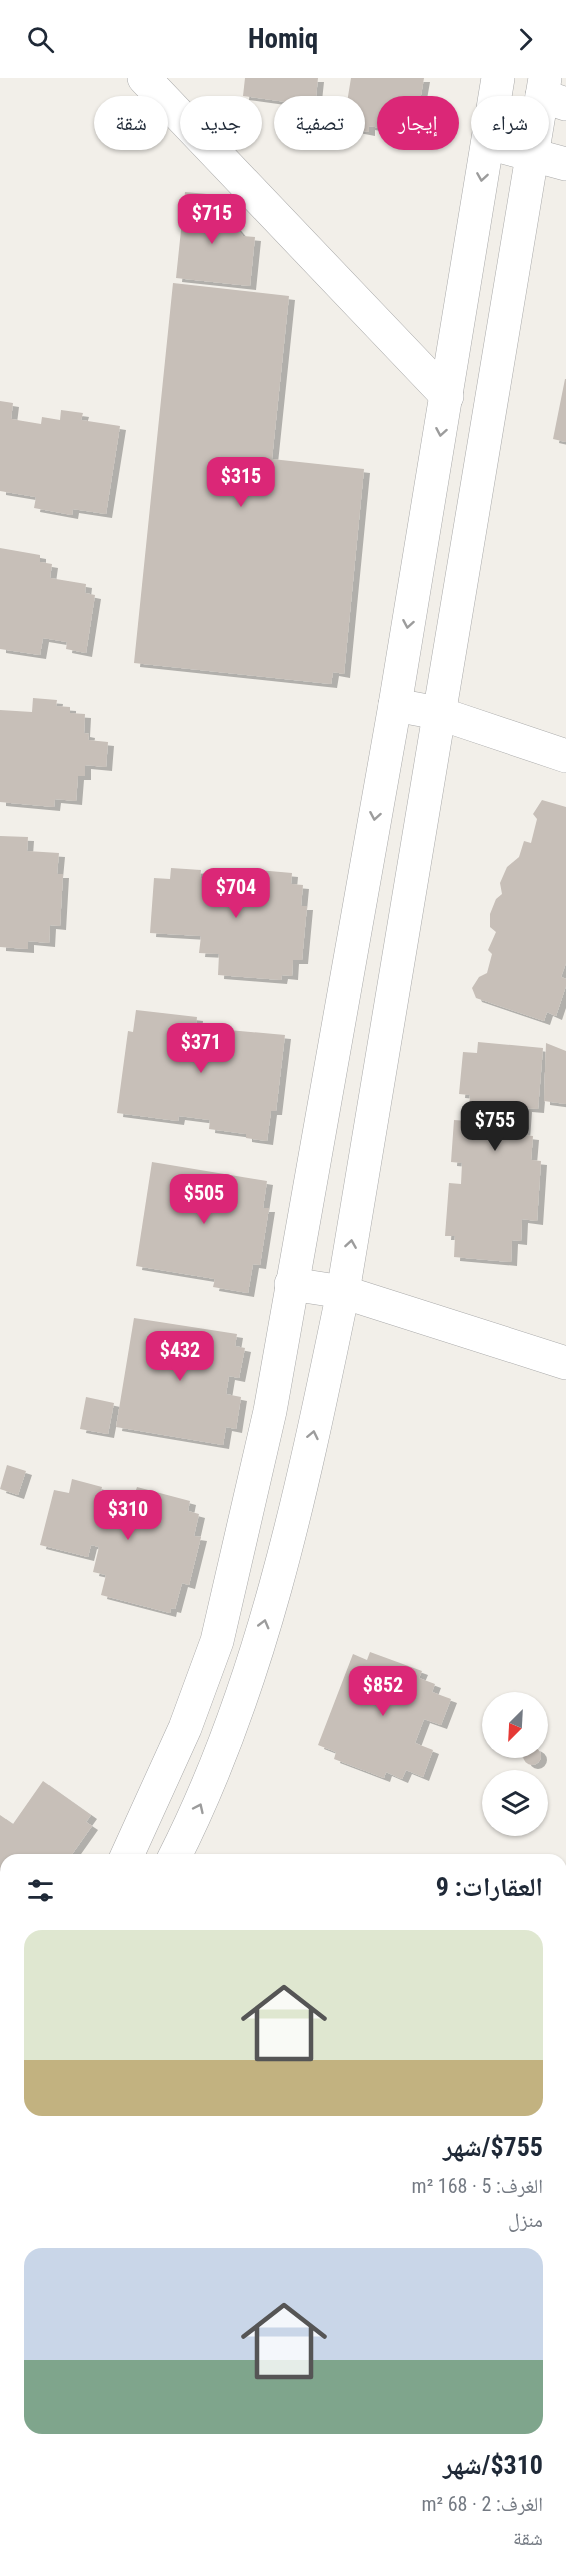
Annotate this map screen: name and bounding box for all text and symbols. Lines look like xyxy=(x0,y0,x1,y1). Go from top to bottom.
icon: search xyxy=(24,23,57,56)
text: Homiq xyxy=(248,23,318,55)
icon: forward xyxy=(509,23,542,56)
chip: شقة xyxy=(94,96,168,150)
chip: جديد xyxy=(180,96,262,150)
chip: تصفية xyxy=(274,96,365,150)
chip: إيجار xyxy=(377,96,459,150)
chip: شراء xyxy=(471,96,549,150)
one-way arrow xyxy=(477,173,489,182)
pin: $715 xyxy=(176,194,248,245)
text: $715 xyxy=(192,201,232,225)
one-way arrow xyxy=(435,427,448,437)
pin: $315 xyxy=(205,457,277,508)
text: $315 xyxy=(221,464,261,488)
one-way arrow xyxy=(403,619,415,629)
one-way arrow xyxy=(369,811,382,821)
pin: $704 xyxy=(200,868,272,919)
text: $704 xyxy=(216,875,256,899)
pin: $371 xyxy=(165,1023,237,1074)
text: $371 xyxy=(181,1030,221,1054)
pin: $755 xyxy=(459,1101,531,1152)
text: $755 xyxy=(475,1108,515,1132)
pin: $505 xyxy=(168,1174,240,1225)
text: $505 xyxy=(184,1181,224,1205)
one-way arrow xyxy=(344,1239,357,1249)
pin: $432 xyxy=(144,1331,216,1382)
text: $432 xyxy=(160,1338,200,1362)
one-way arrow xyxy=(306,1431,319,1441)
pin: $310 xyxy=(92,1490,164,1541)
text: $310 xyxy=(108,1497,148,1521)
one-way arrow xyxy=(257,1619,270,1629)
pin: $852 xyxy=(347,1666,419,1717)
text: $852 xyxy=(363,1673,403,1697)
north arrow xyxy=(482,1692,548,1758)
map controls xyxy=(482,1692,548,1836)
button: layers xyxy=(482,1770,548,1836)
one-way arrow xyxy=(192,1803,204,1814)
text: العقارات: 9 xyxy=(436,1872,543,1902)
icon: filters xyxy=(24,1874,57,1907)
icon: home xyxy=(230,1969,338,2077)
text: $755/شهر xyxy=(443,2132,543,2162)
text: الغرف: 5 · 168 m² xyxy=(412,2174,543,2198)
text: منزل xyxy=(508,2208,543,2232)
icon: home xyxy=(230,2287,338,2395)
text: $310/شهر xyxy=(443,2450,543,2480)
text: الغرف: 2 · 68 m² xyxy=(421,2492,543,2516)
text: شقة xyxy=(513,2526,543,2550)

